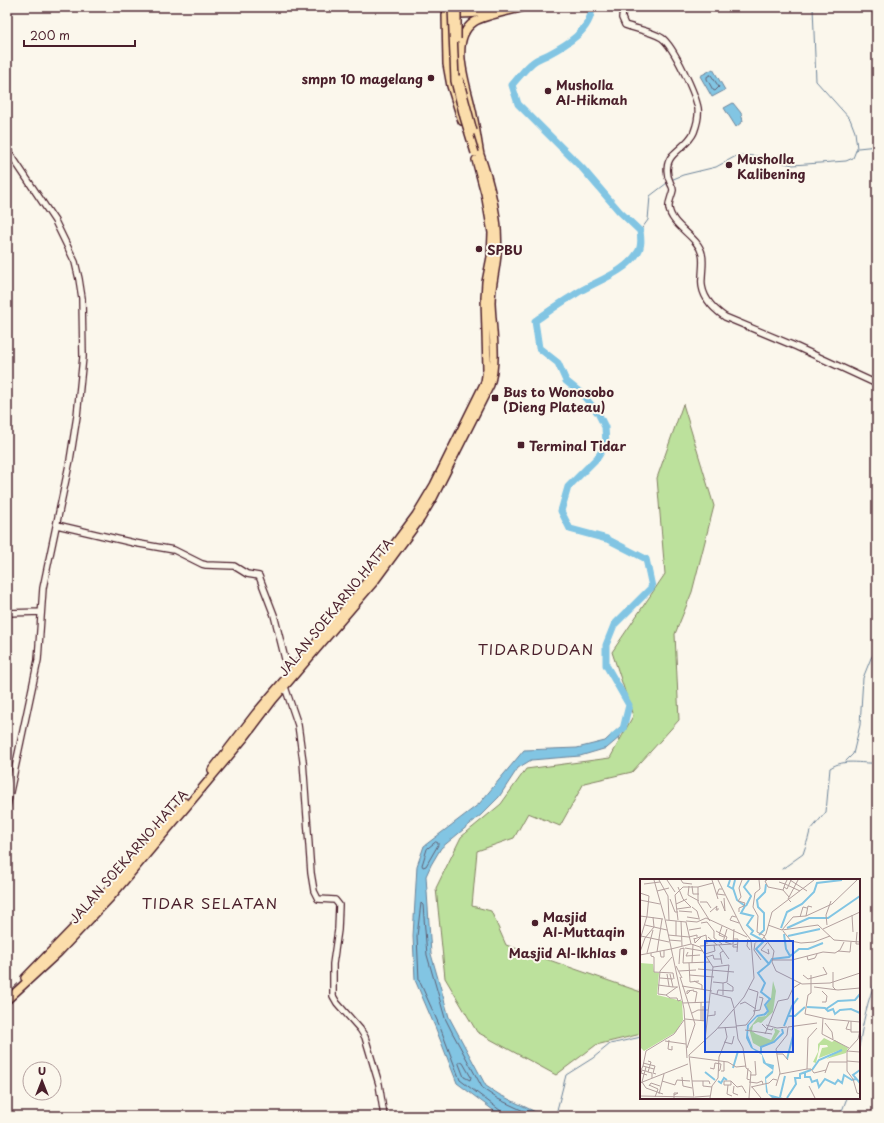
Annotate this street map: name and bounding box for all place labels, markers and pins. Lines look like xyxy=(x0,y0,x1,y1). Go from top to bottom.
place label: smpn 10 magelang xyxy=(302,69,423,88)
marker: smpn 10 magelang xyxy=(426,73,436,83)
place label: Musholla Al-Hikmah xyxy=(556,75,628,109)
marker: Musholla Al-Hikmah xyxy=(543,86,553,96)
place label: Musholla Kalibening xyxy=(737,149,806,183)
marker: Musholla Kalibening xyxy=(724,160,734,170)
place label: SPBU xyxy=(487,240,523,259)
marker: SPBU xyxy=(474,244,484,254)
place label: Bus to Wonosobo (Dieng Plateau) xyxy=(503,382,614,416)
marker: Bus to Wonosobo (Dieng Plateau) xyxy=(490,393,500,403)
place label: Terminal Tidar xyxy=(529,436,626,455)
marker: Terminal Tidar xyxy=(516,440,526,450)
place label: Masjid Al-Muttaqin xyxy=(543,907,625,941)
marker: Masjid Al-Muttaqin xyxy=(530,918,540,928)
place label: Masjid Al-Ikhlas xyxy=(509,943,616,962)
marker: Masjid Al-Ikhlas xyxy=(619,947,629,957)

